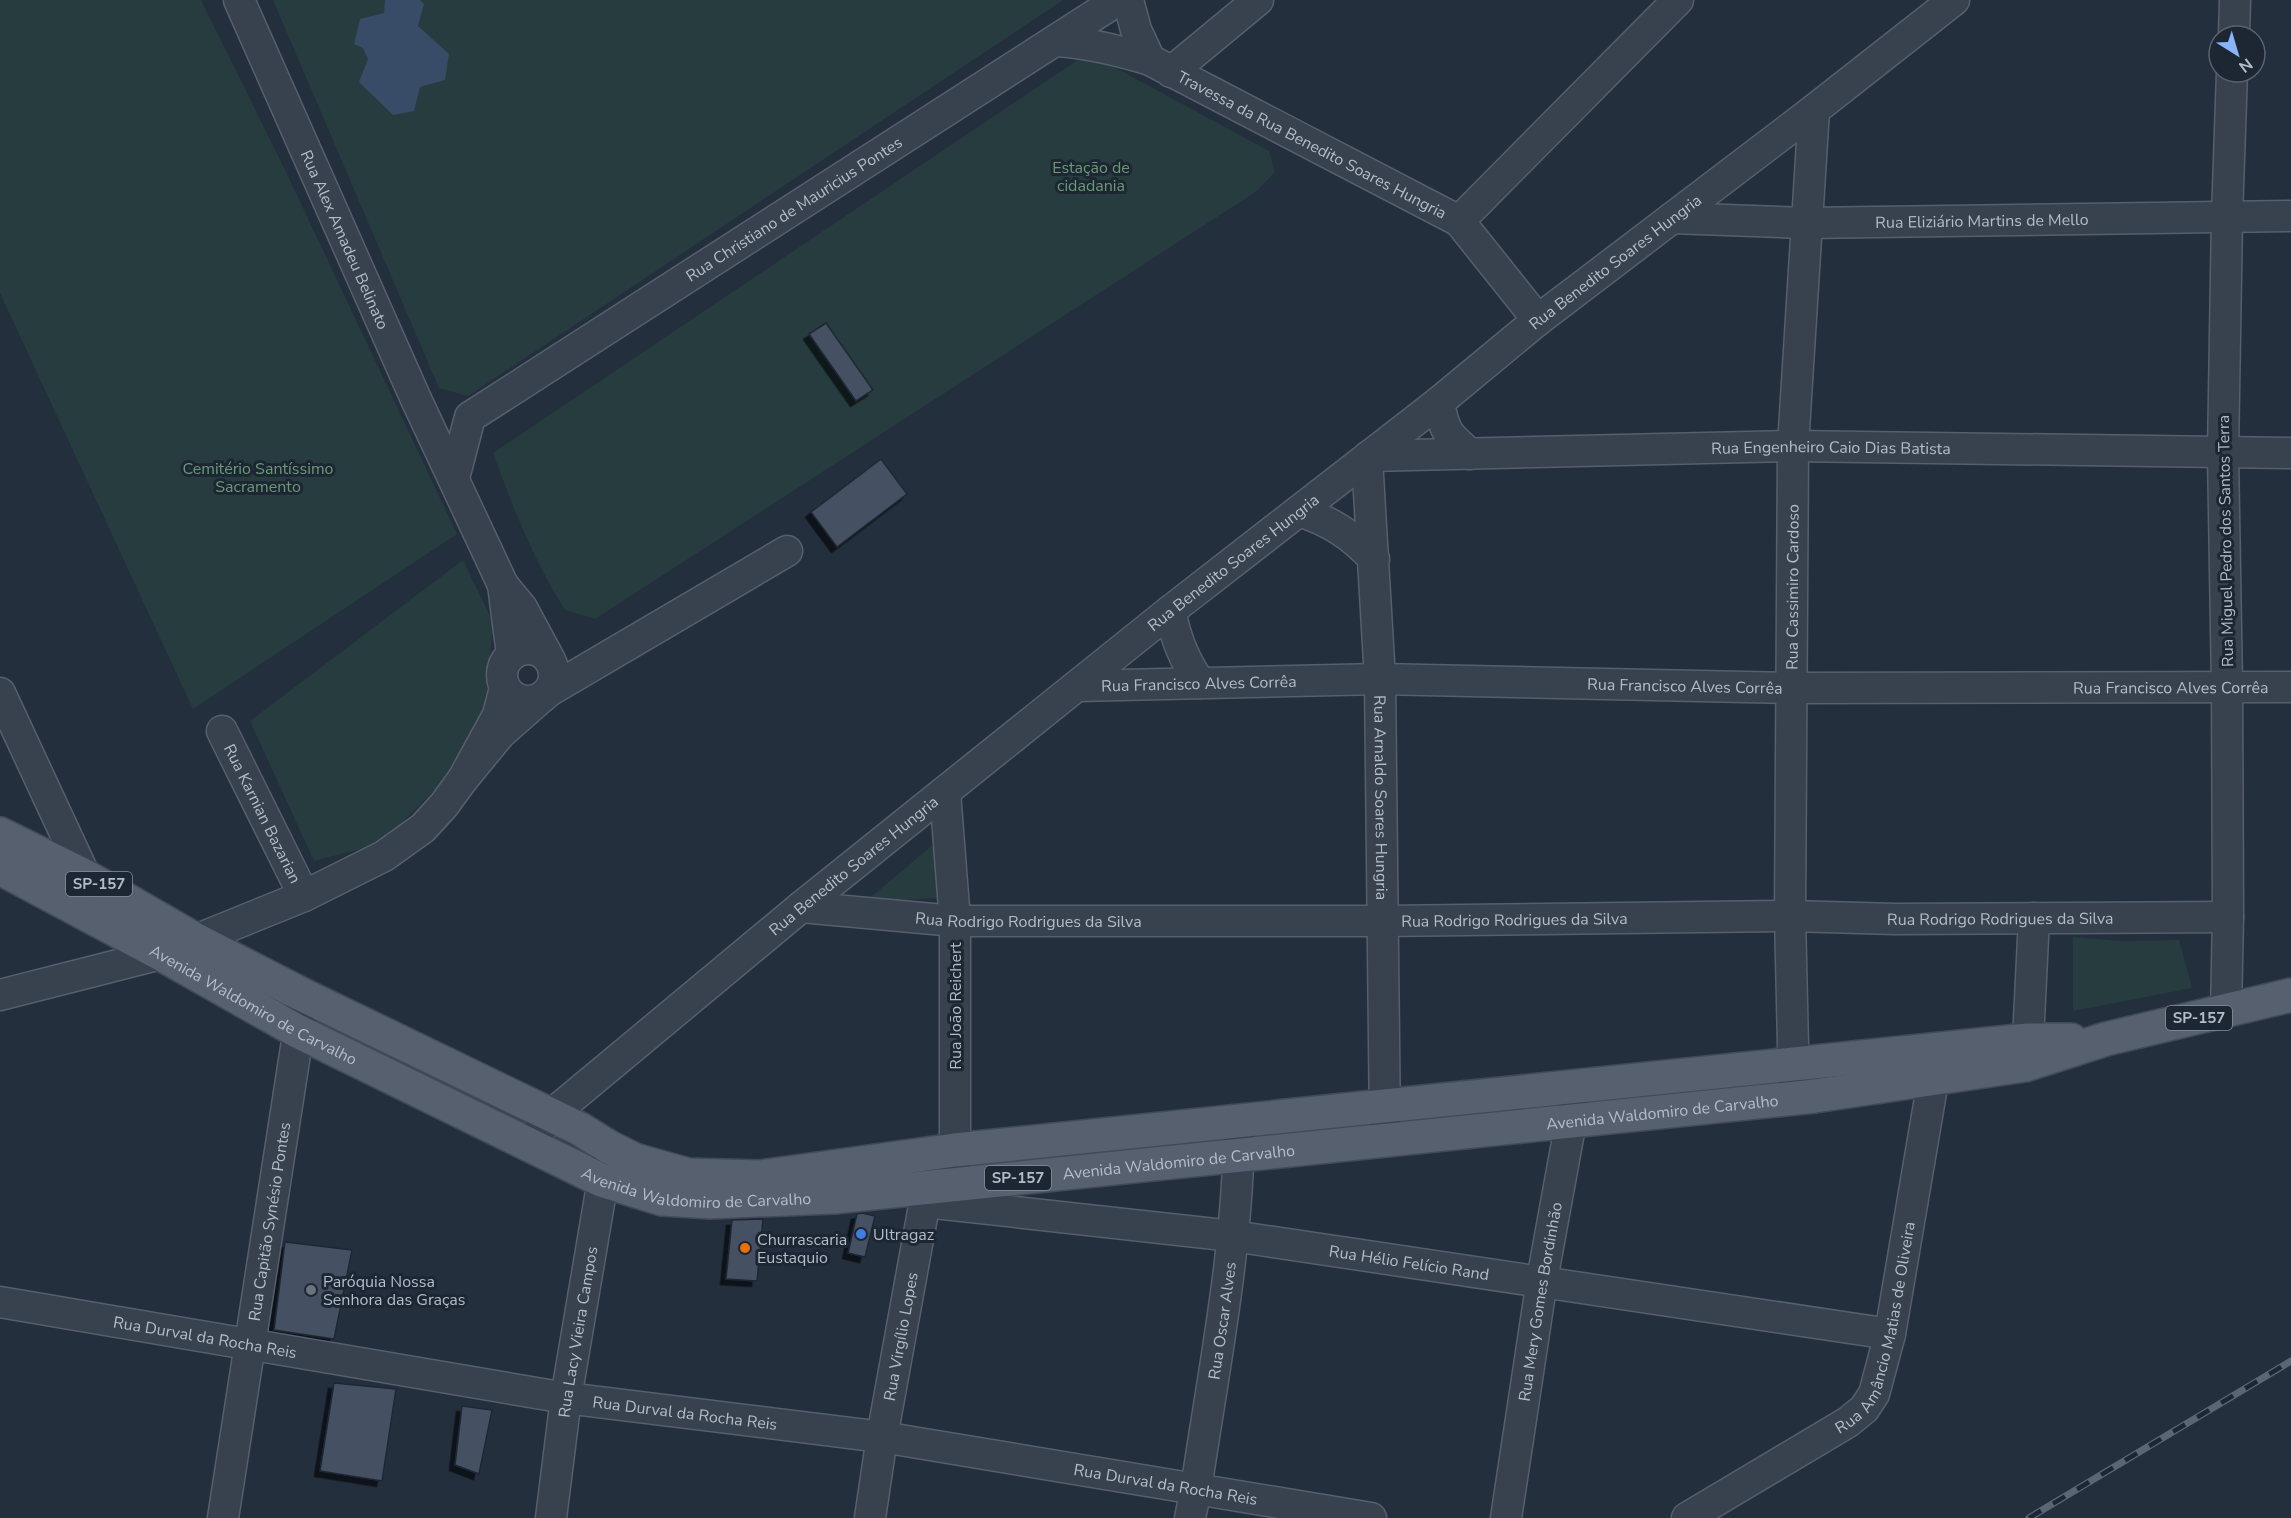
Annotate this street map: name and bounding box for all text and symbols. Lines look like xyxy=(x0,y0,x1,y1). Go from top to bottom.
north arrow xyxy=(2207,24,2267,84)
text: N xyxy=(2234,53,2257,78)
street label: Travessa da Rua Benedito Soares Hungria xyxy=(1173,66,1450,225)
street label: Rua Christiano de Mauricius Pontes xyxy=(682,132,907,287)
street label: Rua Alex Amadeu Belinato xyxy=(295,147,394,333)
park label: Estação de cidadania xyxy=(1052,157,1130,197)
street label: Rua Benedito Soares Hungria xyxy=(1524,190,1706,335)
street label: Rua Eliziário Martins de Mello xyxy=(1875,209,2089,234)
street label: Rua Miguel Pedro dos Santos Terra xyxy=(2213,415,2239,667)
street label: Rua Engenheiro Caio Dias Batista xyxy=(1711,436,1951,460)
park label: Cemitério Santíssimo Sacramento xyxy=(182,458,334,498)
street label: Rua Benedito Soares Hungria xyxy=(1143,489,1324,637)
street label: Rua Cassimiro Cardoso xyxy=(1782,504,1805,670)
street label: Rua Francisco Alves Corrêa xyxy=(1101,671,1297,697)
street label: Rua Francisco Alves Corrêa xyxy=(1587,674,1783,700)
street label: Rua Francisco Alves Corrêa xyxy=(2073,677,2269,699)
street label: Rua Arnaldo Soares Hungria xyxy=(1368,695,1392,900)
street label: Rua Karnian Bazarian xyxy=(218,740,306,887)
street label: Rua Benedito Soares Hungria xyxy=(765,791,943,941)
road number: SP-157 xyxy=(66,872,132,896)
street label: Rua Rodrigo Rodrigues da Silva xyxy=(914,907,1142,933)
street label: Rua Rodrigo Rodrigues da Silva xyxy=(1401,908,1628,933)
street label: Rua Rodrigo Rodrigues da Silva xyxy=(1887,908,2114,931)
street label: Avenida Waldomiro de Carvalho xyxy=(145,940,361,1071)
street label: Rua João Reichert xyxy=(945,942,967,1070)
road number: SP-157 xyxy=(2166,1006,2232,1030)
street label: Avenida Waldomiro de Carvalho xyxy=(1545,1090,1780,1136)
street label: Rua Capitão Synésio Pontes xyxy=(244,1121,296,1323)
street label: Avenida Waldomiro de Carvalho xyxy=(1062,1140,1296,1185)
street label: Avenida Waldomiro de Carvalho xyxy=(578,1162,812,1214)
road number: SP-157 xyxy=(985,1166,1051,1190)
street label: Rua Mery Gomes Bordinhão xyxy=(1514,1200,1568,1403)
street label: Rua Amâncio Matias de Oliveira xyxy=(1831,1220,1921,1439)
place label: Ultragaz xyxy=(873,1224,934,1246)
marker: Ultragaz xyxy=(854,1227,868,1241)
place label: Churrascaria Eustaquio xyxy=(757,1229,847,1269)
street label: Rua Hélio Felício Rand xyxy=(1327,1240,1491,1286)
marker: Churrascaria Eustaquio xyxy=(738,1241,752,1255)
street label: Rua Lacy Vieira Campos xyxy=(554,1245,604,1419)
street label: Rua Oscar Alves xyxy=(1203,1261,1242,1381)
street label: Rua Virgílio Lopes xyxy=(879,1270,924,1403)
place label: Paróquia Nossa Senhora das Graças xyxy=(323,1271,466,1311)
marker: Paróquia Nossa Senhora das Graças xyxy=(304,1283,318,1297)
street label: Rua Durval da Rocha Reis xyxy=(111,1311,298,1364)
street label: Rua Durval da Rocha Reis xyxy=(591,1391,778,1436)
street label: Rua Durval da Rocha Reis xyxy=(1072,1459,1259,1511)

